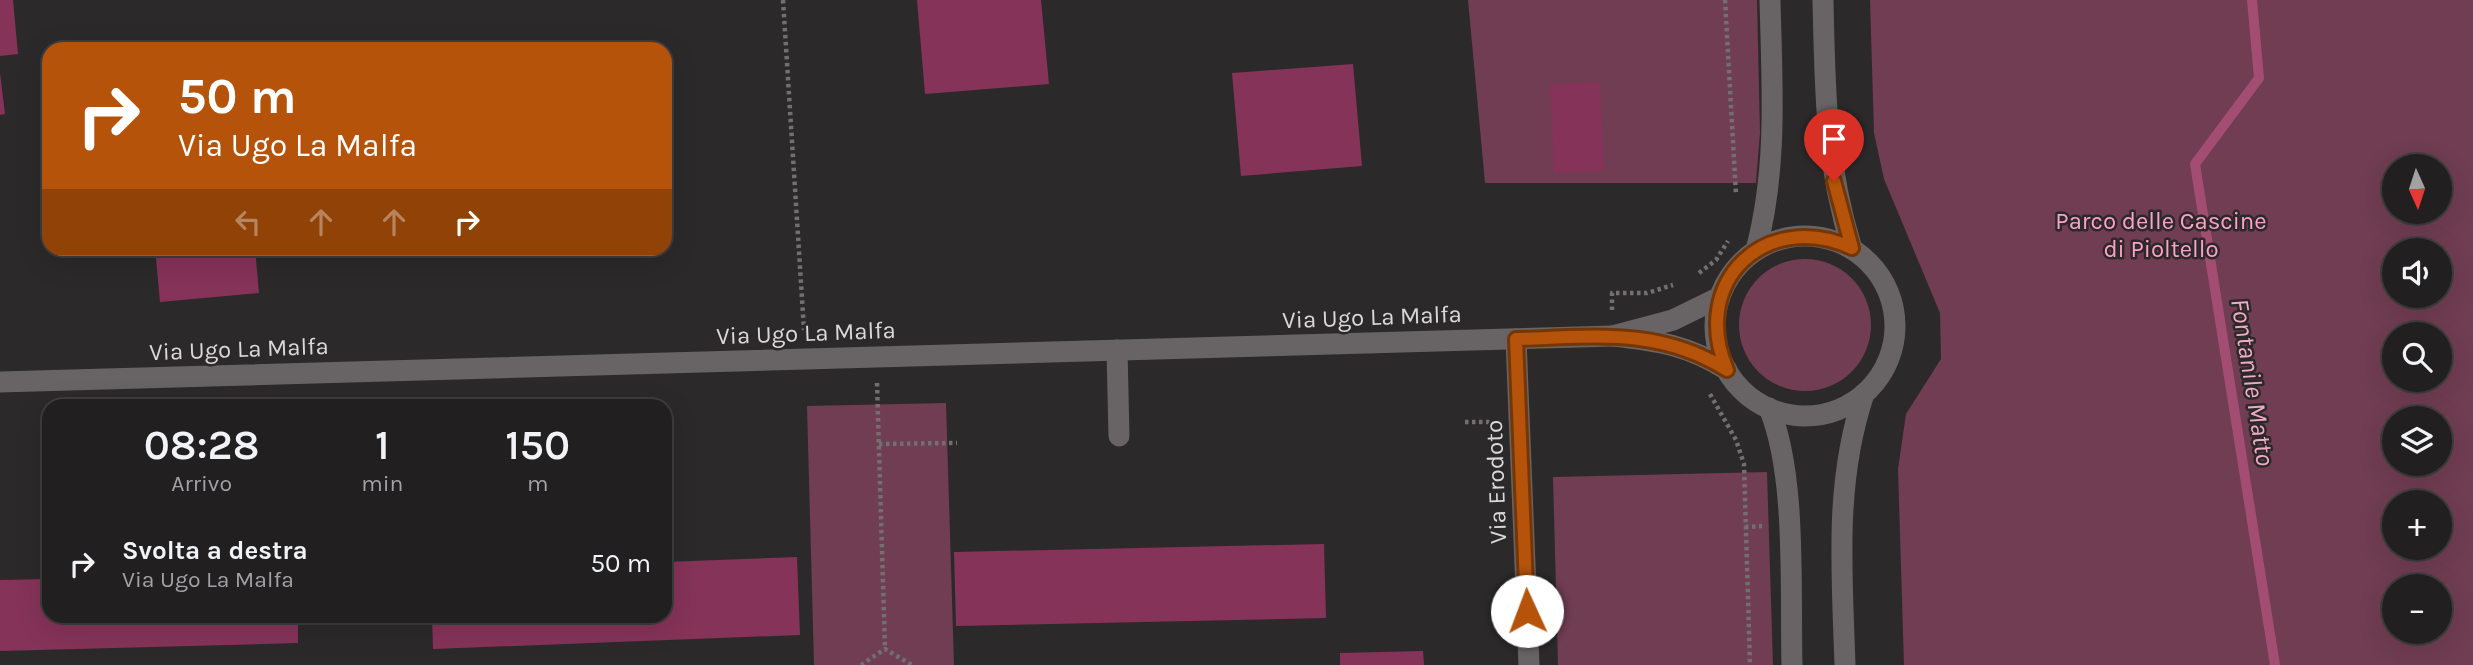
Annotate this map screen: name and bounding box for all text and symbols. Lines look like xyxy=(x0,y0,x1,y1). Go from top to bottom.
text: 50 m xyxy=(178,68,296,125)
icon: right xyxy=(63,70,154,161)
pin xyxy=(1804,109,1864,181)
icon: arrive xyxy=(1815,120,1853,158)
text: Via Ugo La Malfa xyxy=(178,127,417,164)
north arrow xyxy=(2382,154,2452,224)
map controls xyxy=(2382,154,2452,644)
icon: left xyxy=(229,203,267,241)
icon: ahead xyxy=(302,203,340,241)
icon: ahead xyxy=(375,203,413,241)
icon: right xyxy=(448,203,486,241)
park label: Parco delle Cascine di Pioltello xyxy=(2055,207,2267,263)
button: sound xyxy=(2382,238,2452,308)
water label: Fontanile Matto xyxy=(2224,296,2281,468)
street label: Via Ugo La Malfa xyxy=(1282,300,1462,334)
street label: Via Ugo La Malfa xyxy=(716,316,896,350)
button: search xyxy=(2382,322,2452,392)
street label: Via Ugo La Malfa xyxy=(149,332,329,366)
button: layers xyxy=(2382,406,2452,476)
street label: Via Erodoto xyxy=(1480,419,1512,545)
text: 08:28 xyxy=(144,420,259,470)
text: 1 xyxy=(375,420,390,470)
text: 150 xyxy=(505,420,570,470)
text: Arrivo xyxy=(171,470,232,497)
text: min xyxy=(361,470,403,497)
text: m xyxy=(527,470,548,497)
button: + xyxy=(2382,490,2452,560)
text: Svolta a destra xyxy=(122,535,308,566)
icon: right xyxy=(63,545,101,583)
text: 50 m xyxy=(590,548,651,579)
text: Via Ugo La Malfa xyxy=(122,566,294,593)
position arrow xyxy=(1490,574,1564,648)
button: − xyxy=(2382,574,2452,644)

